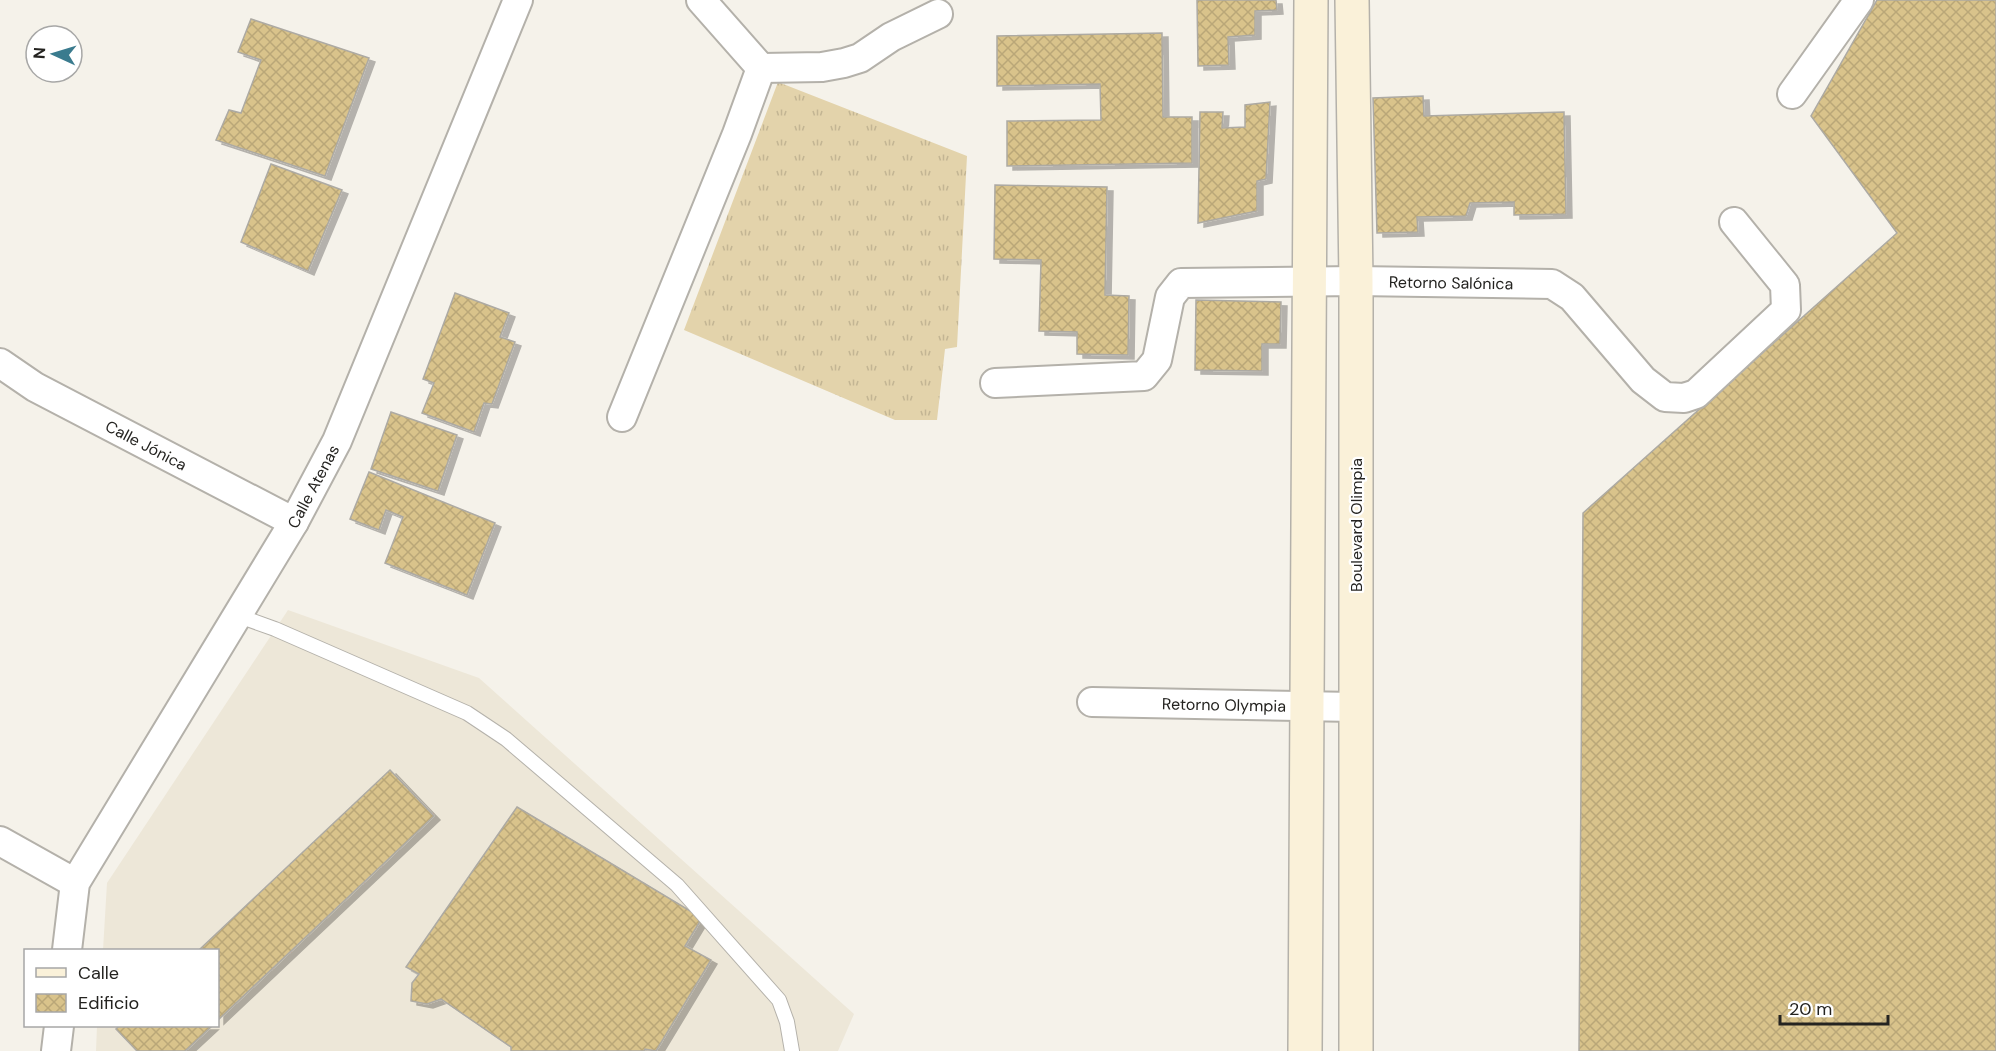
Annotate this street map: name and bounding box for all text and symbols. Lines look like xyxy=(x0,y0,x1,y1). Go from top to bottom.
north arrow xyxy=(24,24,84,84)
text: N xyxy=(29,46,50,60)
street label: Retorno Salónica xyxy=(1389,272,1513,294)
street label: Calle Jónica xyxy=(102,416,190,475)
street label: Calle Atenas xyxy=(283,441,344,532)
street label: Boulevard Olimpia xyxy=(1346,458,1367,592)
street label: Retorno Olympia xyxy=(1162,693,1286,717)
legend xyxy=(24,949,219,1027)
text: Calle xyxy=(78,961,119,985)
scale bar xyxy=(1780,988,1888,1026)
text: Edificio xyxy=(78,991,139,1015)
text: 20 m xyxy=(1789,997,1832,1021)

